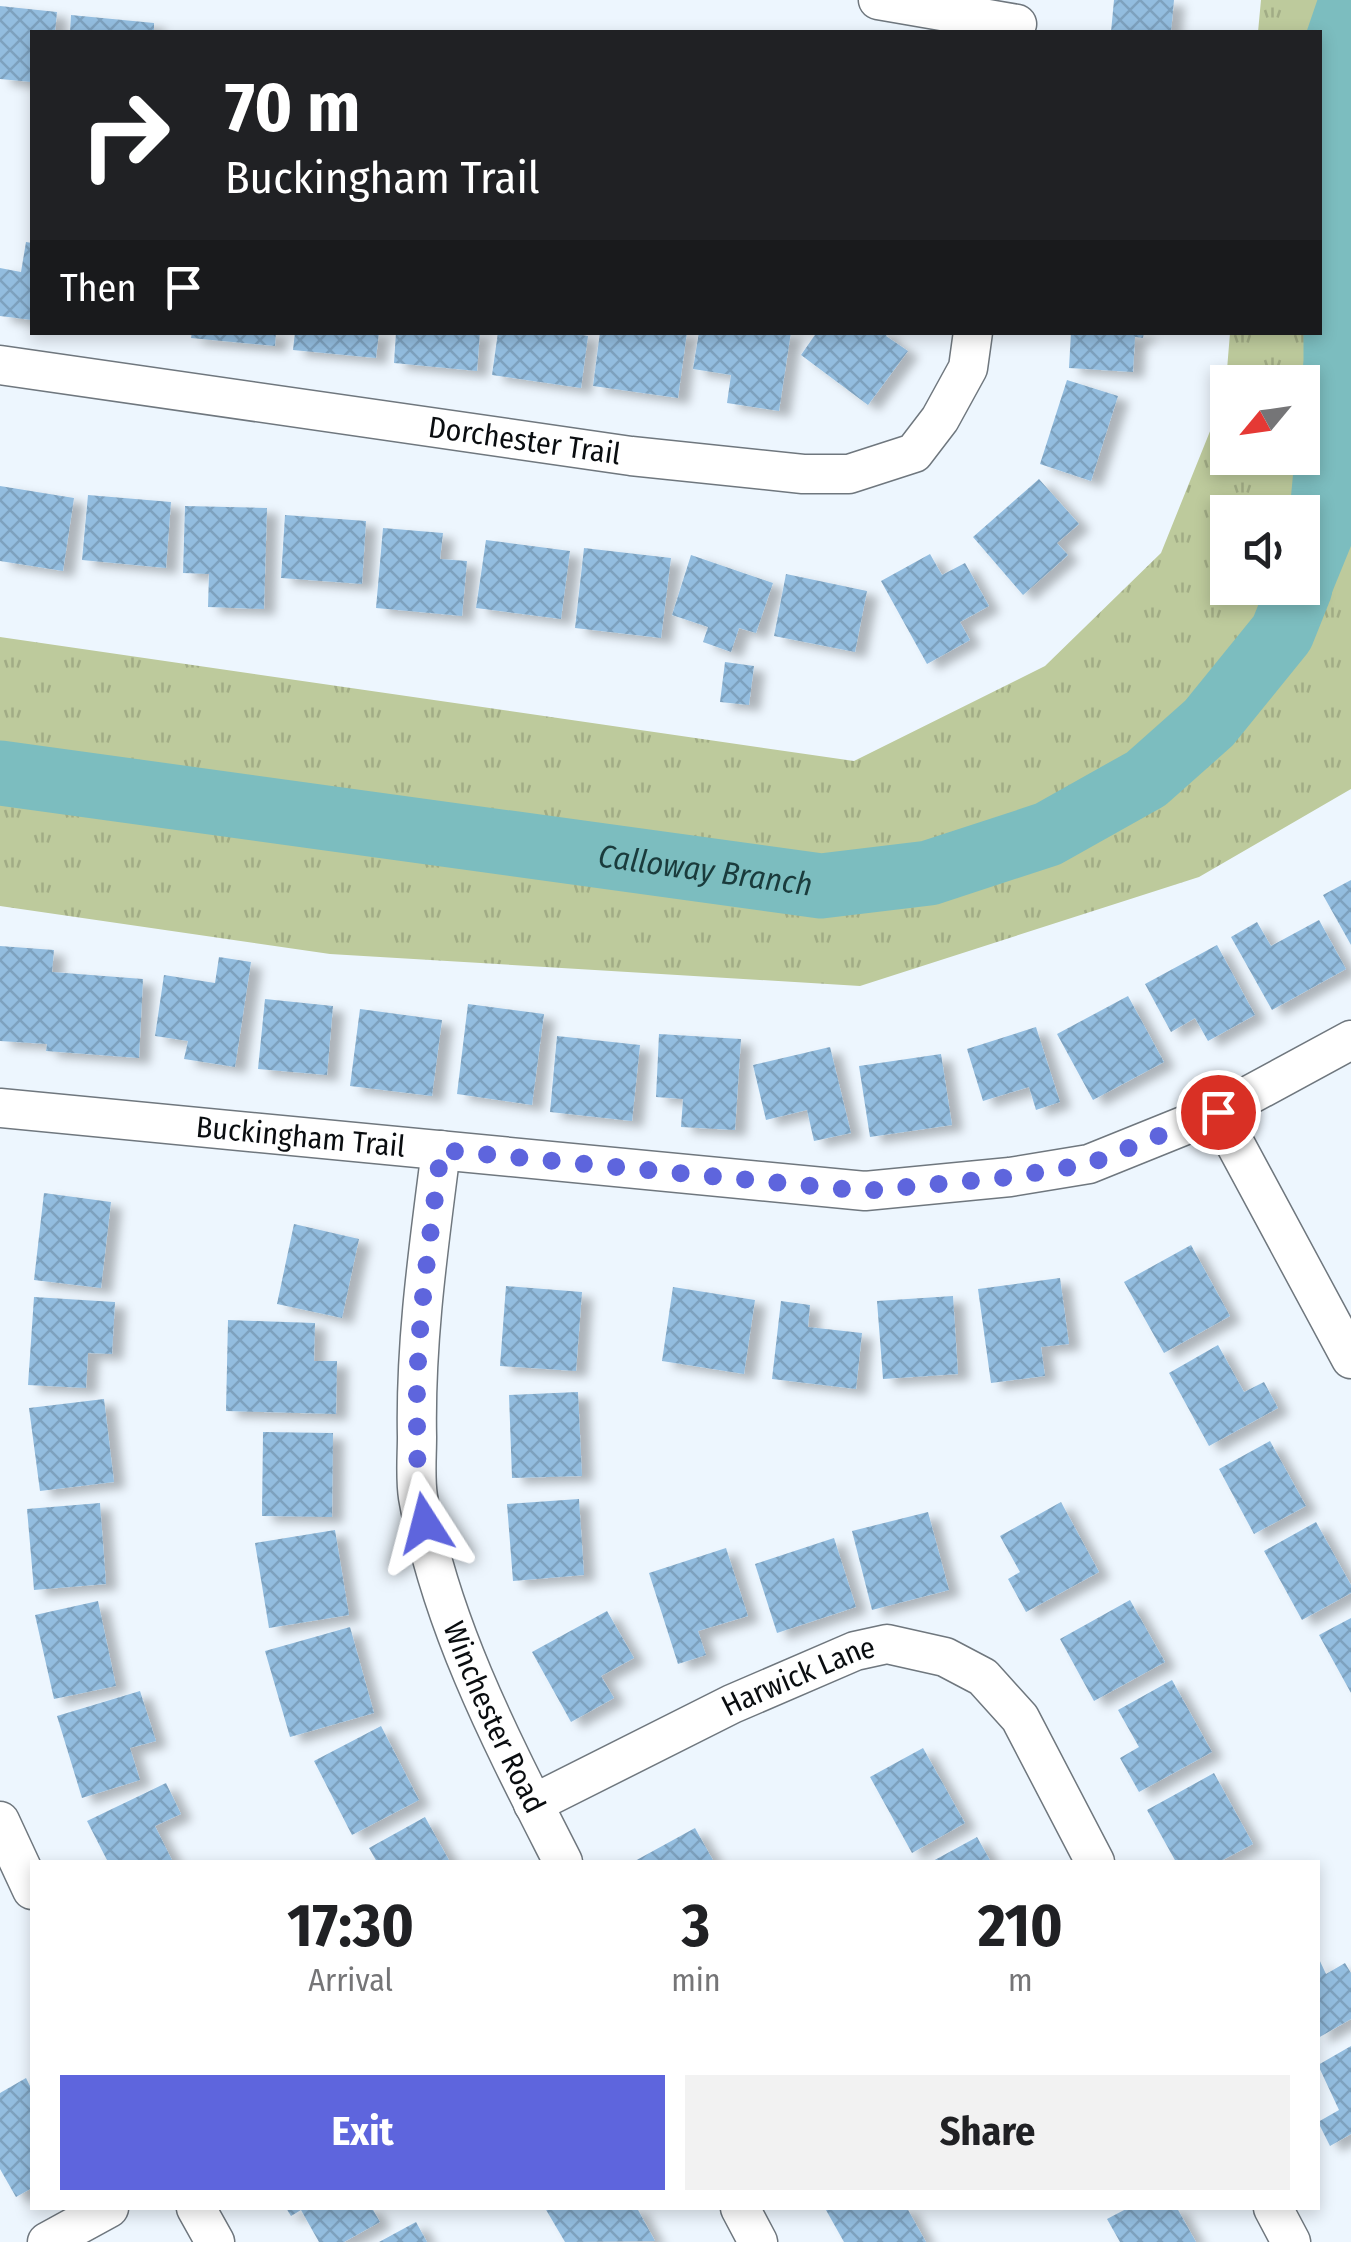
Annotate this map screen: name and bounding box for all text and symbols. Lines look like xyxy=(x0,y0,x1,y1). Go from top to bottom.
text: 70 m xyxy=(225,66,360,150)
icon: right xyxy=(60,70,190,200)
text: Buckingham Trail xyxy=(225,151,540,205)
icon: arrive xyxy=(156,260,211,315)
text: Then xyxy=(60,265,136,311)
north arrow xyxy=(1210,365,1320,475)
map controls xyxy=(1210,365,1320,605)
street label: Dorchester Trail xyxy=(426,409,623,472)
button: sound xyxy=(1210,495,1320,605)
water label: Calloway Branch xyxy=(596,837,815,904)
pin xyxy=(1176,1070,1261,1155)
icon: arrive xyxy=(1191,1085,1246,1140)
street label: Buckingham Trail xyxy=(194,1109,407,1165)
position arrow xyxy=(373,1471,477,1575)
street label: Winchester Road xyxy=(435,1617,553,1819)
street label: Harwick Lane xyxy=(716,1629,878,1724)
text: 17:30 xyxy=(287,1890,414,1962)
text: 3 xyxy=(682,1890,710,1962)
text: 210 xyxy=(978,1890,1063,1962)
text: Arrival xyxy=(308,1961,393,1999)
text: min xyxy=(671,1961,721,1999)
text: m xyxy=(1008,1961,1033,1999)
button: Exit xyxy=(60,2075,665,2190)
button: Share xyxy=(685,2075,1290,2190)

